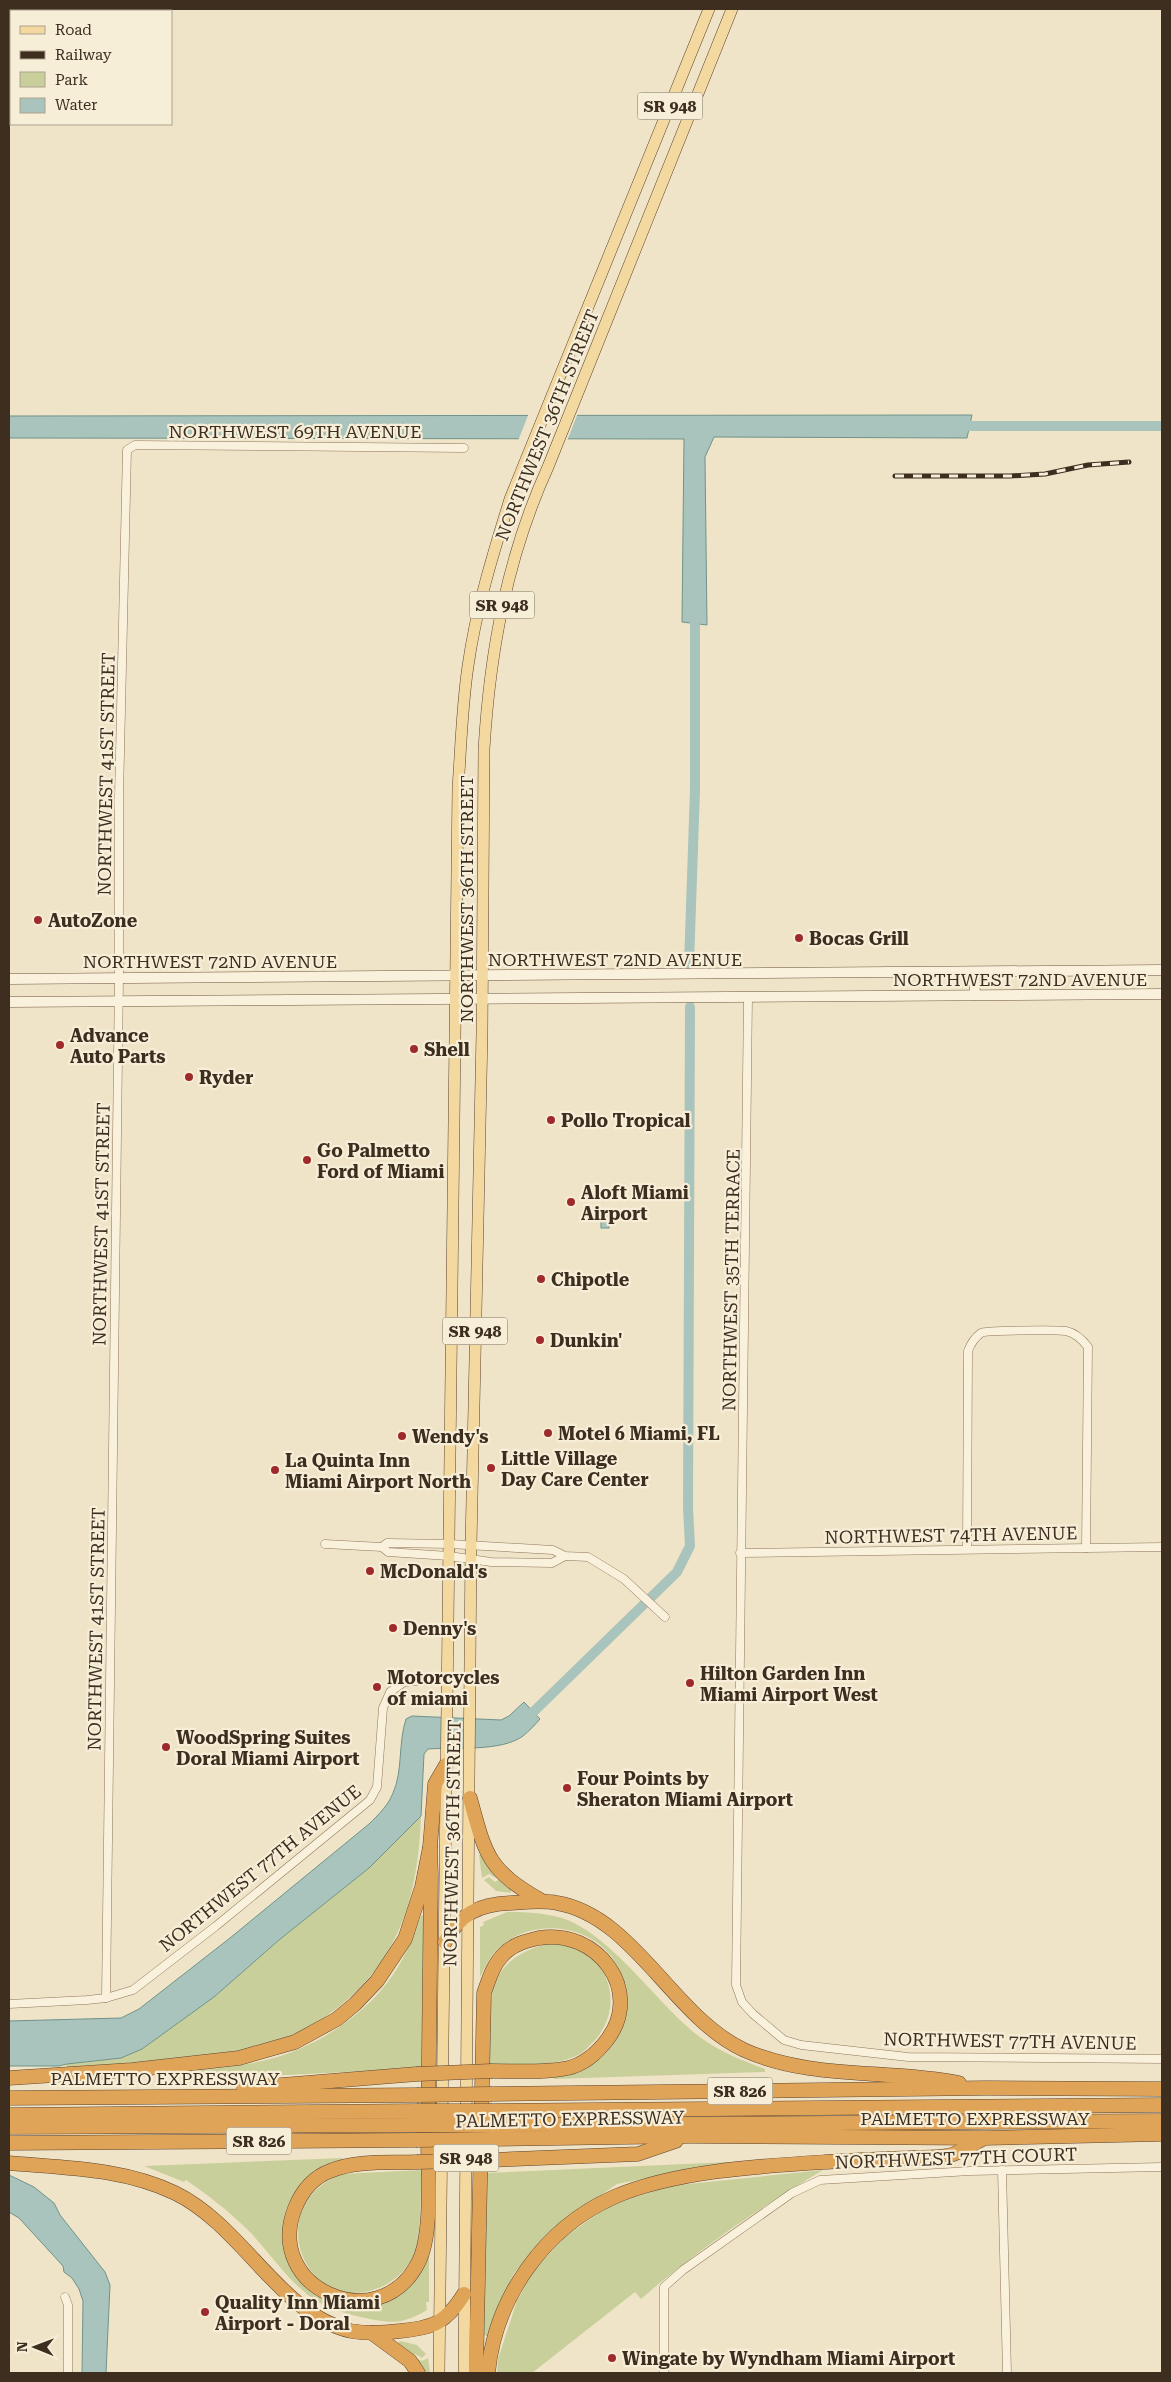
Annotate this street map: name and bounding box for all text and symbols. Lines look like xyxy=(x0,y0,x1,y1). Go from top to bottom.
legend xyxy=(10,10,172,125)
text: Road xyxy=(55,21,92,39)
text: Railway xyxy=(55,46,112,64)
text: Park xyxy=(55,71,89,89)
road number: SR 948 xyxy=(638,92,702,120)
text: Water xyxy=(55,96,97,114)
street label: NORTHWEST 36TH STREET xyxy=(491,306,603,544)
street label: NORTHWEST 69TH AVENUE xyxy=(168,421,422,442)
road number: SR 948 xyxy=(470,592,534,618)
street label: NORTHWEST 41ST STREET xyxy=(93,652,119,896)
street label: NORTHWEST 36TH STREET xyxy=(456,775,477,1023)
place label: AutoZone xyxy=(48,910,138,931)
marker: AutoZone xyxy=(32,914,44,926)
place label: Bocas Grill xyxy=(809,928,909,949)
marker: Bocas Grill xyxy=(793,932,805,944)
street label: NORTHWEST 72ND AVENUE xyxy=(488,949,742,970)
street label: NORTHWEST 72ND AVENUE xyxy=(83,951,337,972)
street label: NORTHWEST 72ND AVENUE xyxy=(893,969,1147,990)
place label: Advance Auto Parts xyxy=(70,1025,166,1067)
marker: Advance Auto Parts xyxy=(54,1039,66,1051)
place label: Shell xyxy=(424,1039,470,1060)
marker: Shell xyxy=(408,1043,420,1055)
place label: Ryder xyxy=(199,1067,253,1088)
marker: Ryder xyxy=(183,1071,195,1083)
street label: NORTHWEST 41ST STREET xyxy=(88,1102,114,1346)
place label: Pollo Tropical xyxy=(561,1110,691,1131)
marker: Pollo Tropical xyxy=(545,1114,557,1126)
place label: Go Palmetto Ford of Miami xyxy=(317,1140,444,1182)
street label: NORTHWEST 35TH TERRACE xyxy=(718,1149,744,1411)
marker: Go Palmetto Ford of Miami xyxy=(301,1154,313,1166)
place label: Aloft Miami Airport xyxy=(581,1182,689,1224)
marker: Aloft Miami Airport xyxy=(565,1196,577,1208)
place label: Chipotle xyxy=(551,1269,630,1290)
marker: Chipotle xyxy=(535,1273,547,1285)
road number: SR 948 xyxy=(442,1318,508,1344)
place label: Dunkin' xyxy=(550,1330,622,1351)
marker: Dunkin' xyxy=(534,1334,546,1346)
place label: Motel 6 Miami, FL xyxy=(558,1423,720,1444)
place label: Wendy's xyxy=(412,1426,489,1447)
marker: Motel 6 Miami, FL xyxy=(542,1427,554,1439)
marker: Wendy's xyxy=(396,1430,408,1442)
place label: Little Village Day Care Center xyxy=(501,1448,649,1490)
place label: La Quinta Inn Miami Airport North xyxy=(285,1450,471,1492)
marker: Little Village Day Care Center xyxy=(485,1462,497,1474)
marker: La Quinta Inn Miami Airport North xyxy=(269,1464,281,1476)
street label: NORTHWEST 41ST STREET xyxy=(83,1507,109,1751)
street label: NORTHWEST 74TH AVENUE xyxy=(824,1522,1078,1548)
place label: McDonald's xyxy=(380,1561,487,1582)
marker: McDonald's xyxy=(364,1565,376,1577)
place label: Denny's xyxy=(403,1618,476,1639)
marker: Denny's xyxy=(387,1622,399,1634)
place label: Hilton Garden Inn Miami Airport West xyxy=(700,1663,878,1705)
place label: Motorcycles of miami xyxy=(387,1667,500,1709)
marker: Hilton Garden Inn Miami Airport West xyxy=(684,1677,696,1689)
marker: Motorcycles of miami xyxy=(371,1681,383,1693)
street label: NORTHWEST 36TH STREET xyxy=(439,1719,465,1967)
place label: WoodSpring Suites Doral Miami Airport xyxy=(176,1727,360,1769)
marker: WoodSpring Suites Doral Miami Airport xyxy=(160,1741,172,1753)
place label: Four Points by Sheraton Miami Airport xyxy=(577,1768,793,1810)
street label: NORTHWEST 77TH AVENUE xyxy=(155,1780,365,1956)
marker: Four Points by Sheraton Miami Airport xyxy=(561,1782,573,1794)
street label: NORTHWEST 77TH AVENUE xyxy=(883,2028,1137,2054)
street label: PALMETTO EXPRESSWAY xyxy=(50,2068,281,2089)
road number: SR 826 xyxy=(708,2078,772,2104)
street label: PALMETTO EXPRESSWAY xyxy=(455,2106,686,2132)
street label: PALMETTO EXPRESSWAY xyxy=(860,2108,1091,2129)
road number: SR 826 xyxy=(226,2128,292,2154)
street label: NORTHWEST 77TH COURT xyxy=(834,2143,1078,2173)
road number: SR 948 xyxy=(434,2144,498,2172)
place label: Quality Inn Miami Airport - Doral xyxy=(215,2292,380,2334)
marker: Quality Inn Miami Airport - Doral xyxy=(199,2306,211,2318)
north arrow xyxy=(10,2322,60,2372)
text: N xyxy=(14,2341,30,2352)
place label: Wingate by Wyndham Miami Airport xyxy=(622,2348,955,2369)
marker: Wingate by Wyndham Miami Airport xyxy=(606,2352,618,2364)

